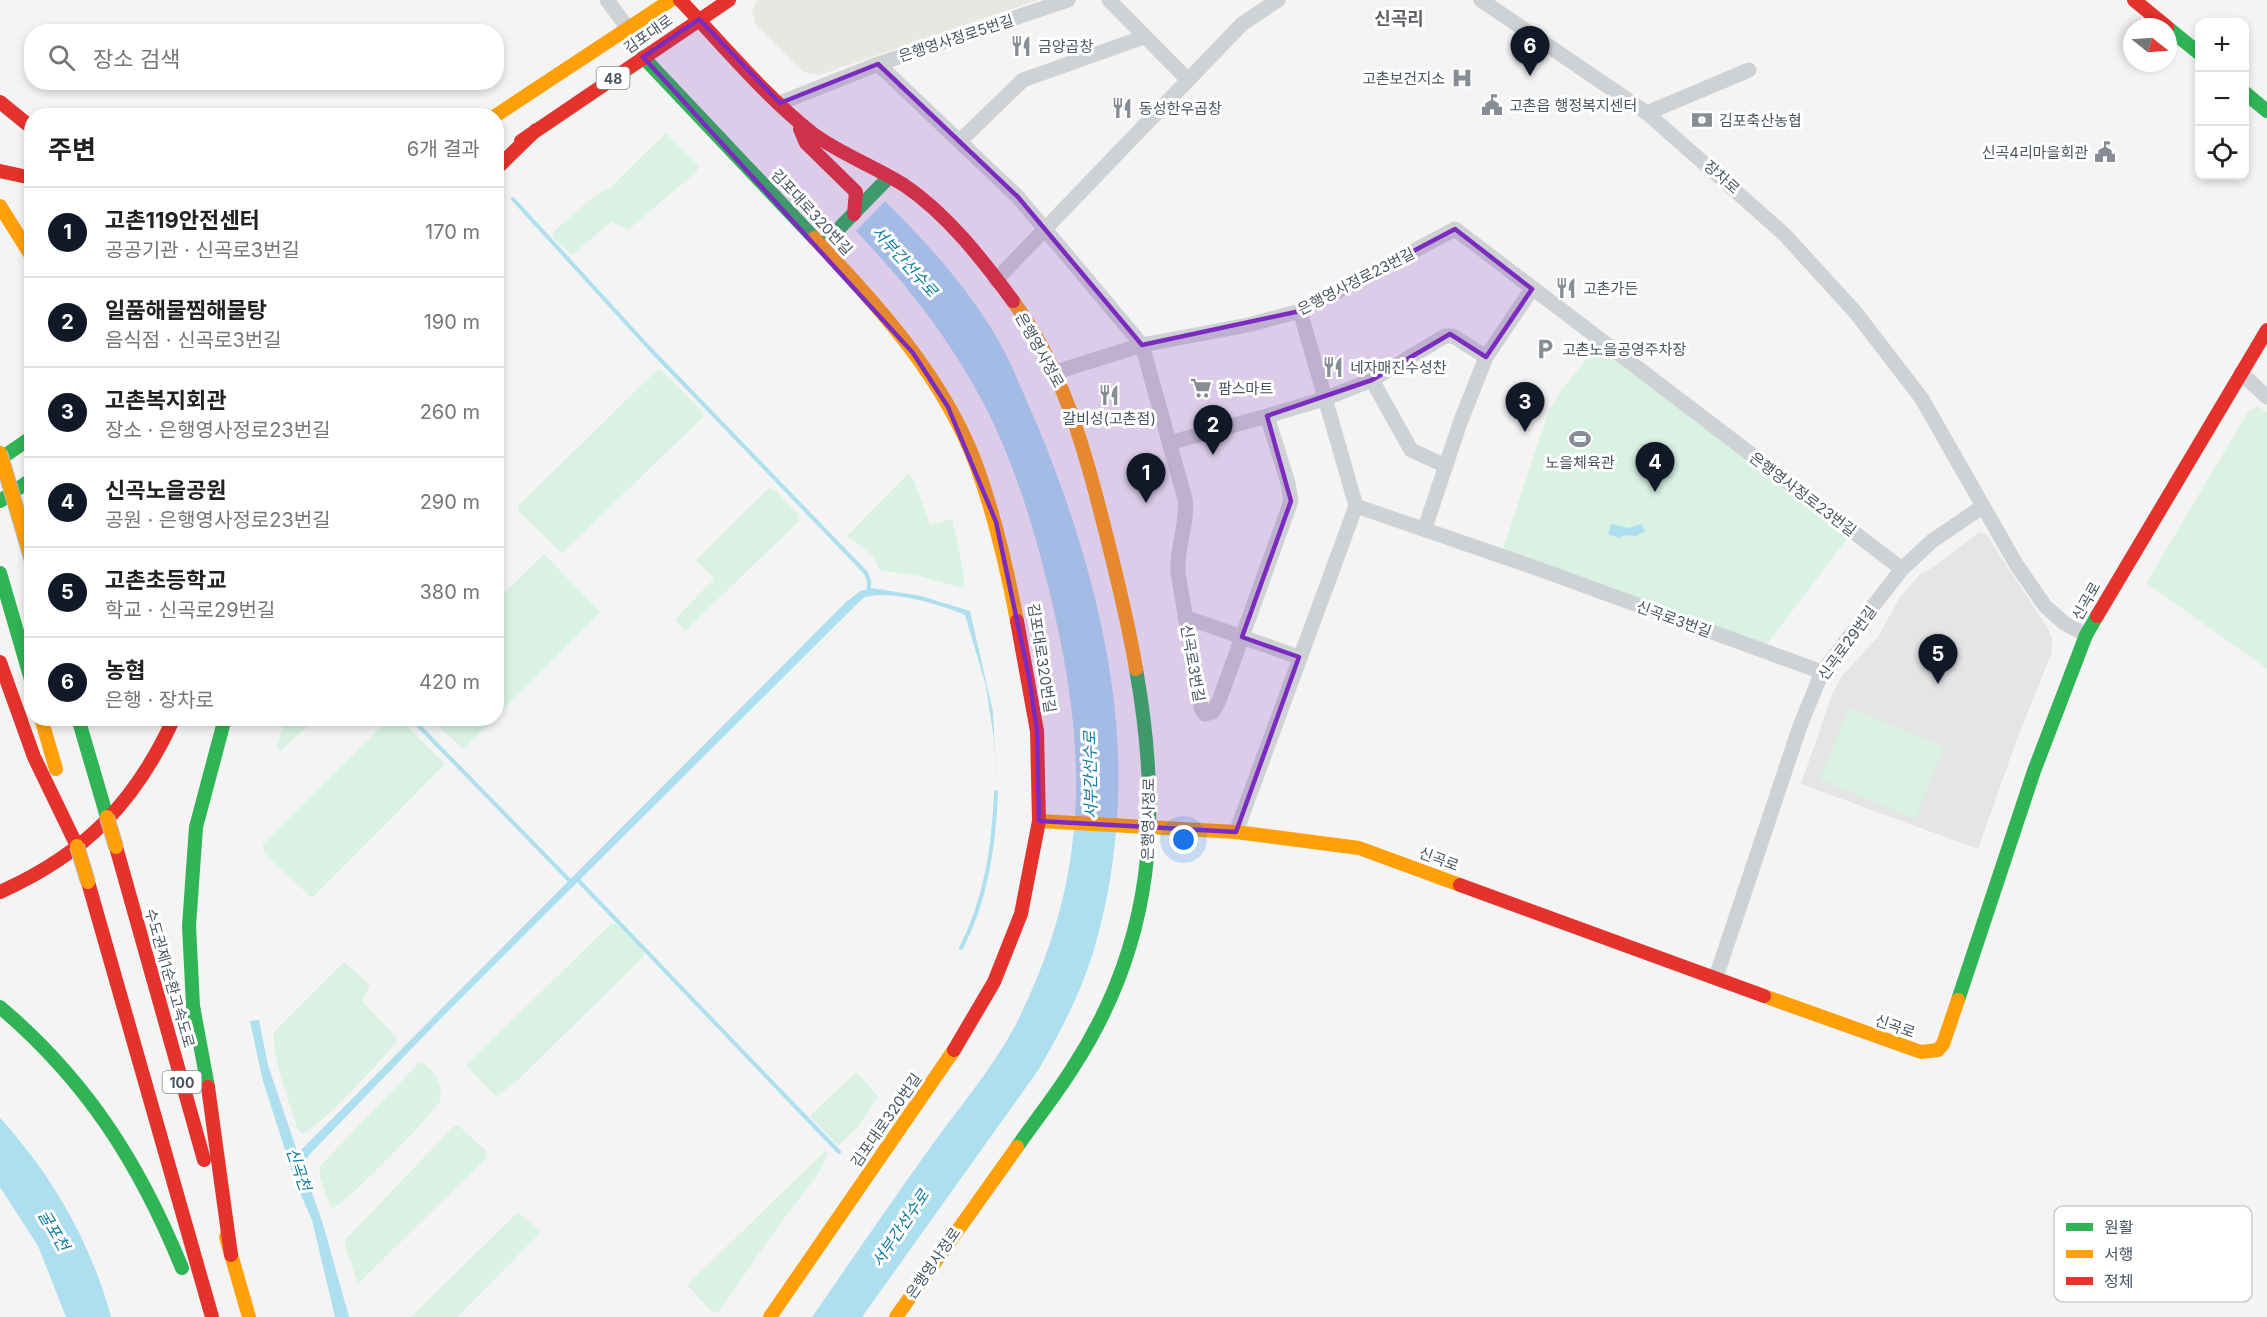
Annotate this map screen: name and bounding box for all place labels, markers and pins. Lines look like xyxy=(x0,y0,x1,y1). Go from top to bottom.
pin: 6 xyxy=(1510,26,1550,76)
restaurant icon: 금양곱창 xyxy=(1009,34,1033,58)
place label: 금양곱창 xyxy=(1038,37,1093,56)
hospital icon: 고촌보건지소 xyxy=(1450,66,1474,90)
place label: 고촌보건지소 xyxy=(1362,69,1445,88)
public building icon: 고촌읍 행정복지센터 xyxy=(1480,93,1504,117)
restaurant icon: 동성한우곱창 xyxy=(1110,96,1134,120)
place label: 고촌읍 행정복지센터 xyxy=(1509,96,1637,115)
place label: 동성한우곱창 xyxy=(1139,99,1222,118)
bank icon: 김포축산농협 xyxy=(1690,108,1714,132)
place label: 김포축산농협 xyxy=(1719,111,1802,130)
public building icon: 신곡4리마을회관 xyxy=(2093,140,2117,164)
place label: 신곡4리마을회관 xyxy=(1982,143,2088,162)
restaurant icon: 고촌가든 xyxy=(1554,276,1578,300)
place label: 고촌가든 xyxy=(1583,279,1638,298)
parking icon: 고촌노을공영주차장 xyxy=(1533,337,1557,361)
place label: 고촌노을공영주차장 xyxy=(1562,340,1686,359)
restaurant icon: 네자매진수성찬 xyxy=(1321,355,1345,379)
place label: 네자매진수성찬 xyxy=(1350,358,1447,377)
supermarket icon: 팜스마트 xyxy=(1189,376,1213,400)
place label: 팜스마트 xyxy=(1218,379,1273,398)
pin: 3 xyxy=(1506,382,1544,432)
restaurant icon: 갈비성(고촌점) xyxy=(1097,383,1121,407)
pin: 2 xyxy=(1194,406,1232,455)
place label: 갈비성(고촌점) xyxy=(1062,409,1156,428)
sports icon: 노을체육관 xyxy=(1568,427,1592,451)
pin: 4 xyxy=(1636,442,1674,492)
place label: 노을체육관 xyxy=(1545,453,1615,472)
pin: 1 xyxy=(1126,454,1166,503)
pin: 5 xyxy=(1918,634,1958,684)

